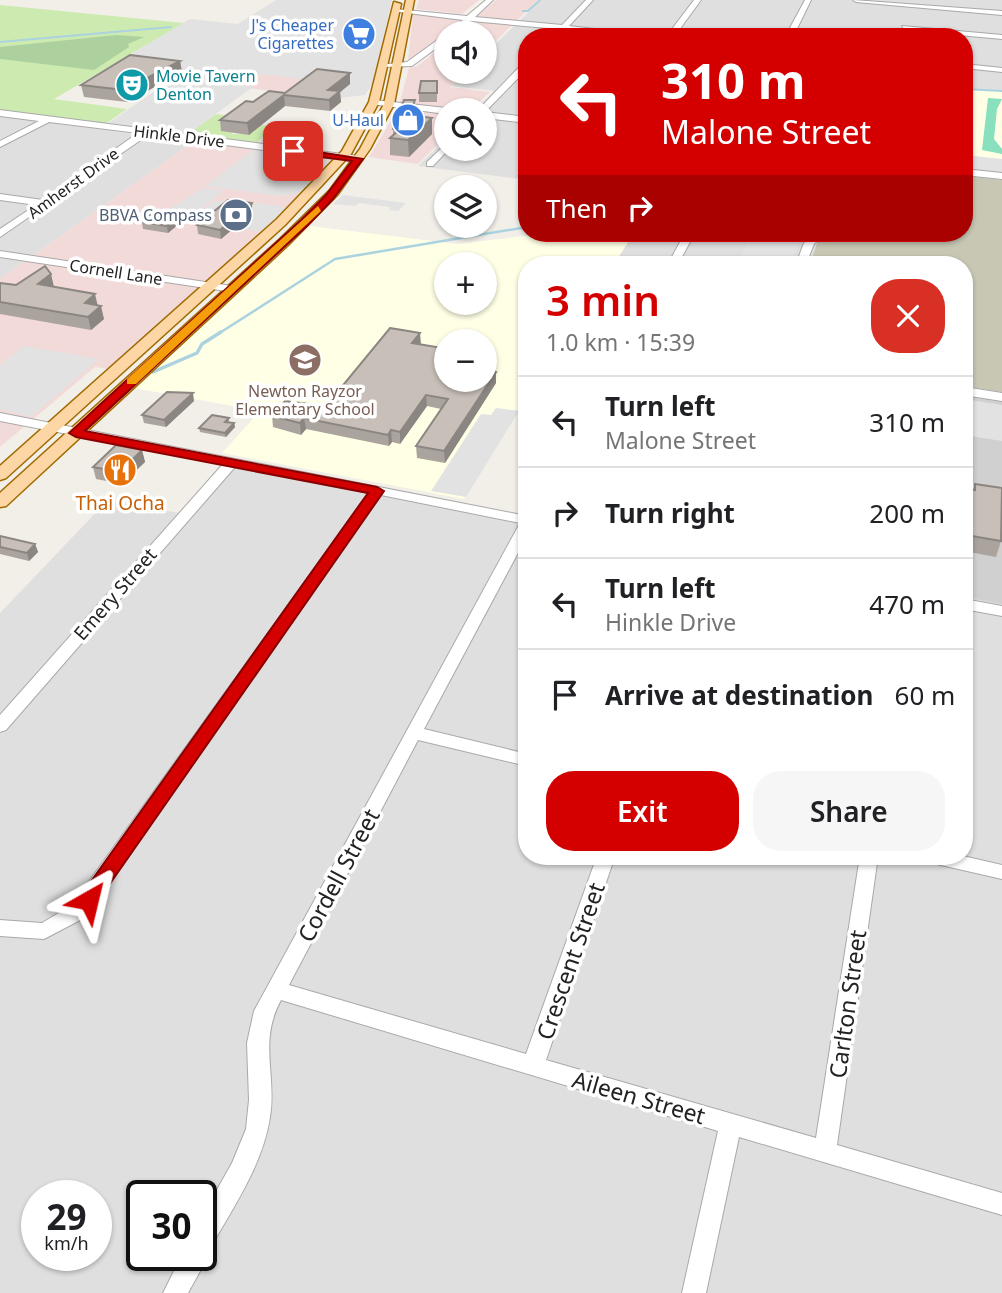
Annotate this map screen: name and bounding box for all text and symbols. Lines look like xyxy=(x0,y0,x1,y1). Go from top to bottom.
place label: J's Cheaper Cigarettes xyxy=(249,14,334,54)
supermarket icon: J's Cheaper Cigarettes xyxy=(340,15,378,53)
map controls xyxy=(434,21,497,392)
button: sound xyxy=(434,21,497,84)
text: 310 m xyxy=(661,47,806,113)
icon: left xyxy=(546,56,637,147)
place label: Movie Tavern Denton xyxy=(156,65,256,105)
theatre icon: Movie Tavern Denton xyxy=(113,66,151,104)
button: search xyxy=(434,98,497,161)
shop icon: U-Haul xyxy=(389,101,427,139)
place label: U-Haul xyxy=(332,109,384,131)
text: Malone Street xyxy=(661,110,871,153)
street label: Hinkle Drive xyxy=(132,120,226,152)
pin xyxy=(263,121,323,181)
icon: arrive xyxy=(274,132,312,170)
street label: Amherst Drive xyxy=(23,142,123,224)
button: layers xyxy=(434,175,497,238)
icon: right xyxy=(621,189,659,227)
text: Then xyxy=(546,190,607,226)
bank icon: BBVA Compass xyxy=(217,196,255,234)
place label: BBVA Compass xyxy=(99,204,212,226)
button: + xyxy=(434,252,497,315)
street label: Cornell Lane xyxy=(68,254,164,290)
text: 3 min xyxy=(546,271,660,328)
button: close xyxy=(871,279,945,353)
text: 1.0 km · 15:39 xyxy=(546,326,695,358)
button: − xyxy=(434,329,497,392)
school or university icon: Newton Rayzor Elementary School xyxy=(286,341,324,379)
place label: Newton Rayzor Elementary School xyxy=(235,380,375,420)
text: Turn left xyxy=(605,388,716,424)
icon: left xyxy=(546,403,584,441)
text: 310 m xyxy=(869,404,945,440)
text: Malone Street xyxy=(605,424,756,456)
restaurant icon: Thai Ocha xyxy=(101,451,139,489)
place label: Thai Ocha xyxy=(75,490,165,516)
icon: right xyxy=(546,494,584,532)
text: Turn right xyxy=(605,495,735,531)
text: 200 m xyxy=(869,495,945,531)
street label: Emery Street xyxy=(68,542,162,646)
text: Turn left xyxy=(605,570,716,606)
icon: left xyxy=(546,585,584,623)
text: 470 m xyxy=(869,586,945,622)
text: Hinkle Drive xyxy=(605,606,736,638)
icon: arrive xyxy=(546,676,584,714)
text: Arrive at destination xyxy=(605,677,874,713)
text: 60 m xyxy=(895,677,955,713)
button: Exit xyxy=(546,771,739,851)
button: Share xyxy=(753,771,945,851)
street label: Cordell Street xyxy=(289,803,387,947)
position arrow xyxy=(52,863,126,937)
street label: Crescent Street xyxy=(528,878,612,1044)
street label: Carlton Street xyxy=(821,928,873,1080)
street label: Aileen Street xyxy=(569,1063,709,1131)
speed limit sign: 30 xyxy=(126,1180,217,1271)
text: 29 xyxy=(46,1193,87,1240)
text: km/h xyxy=(44,1231,89,1255)

